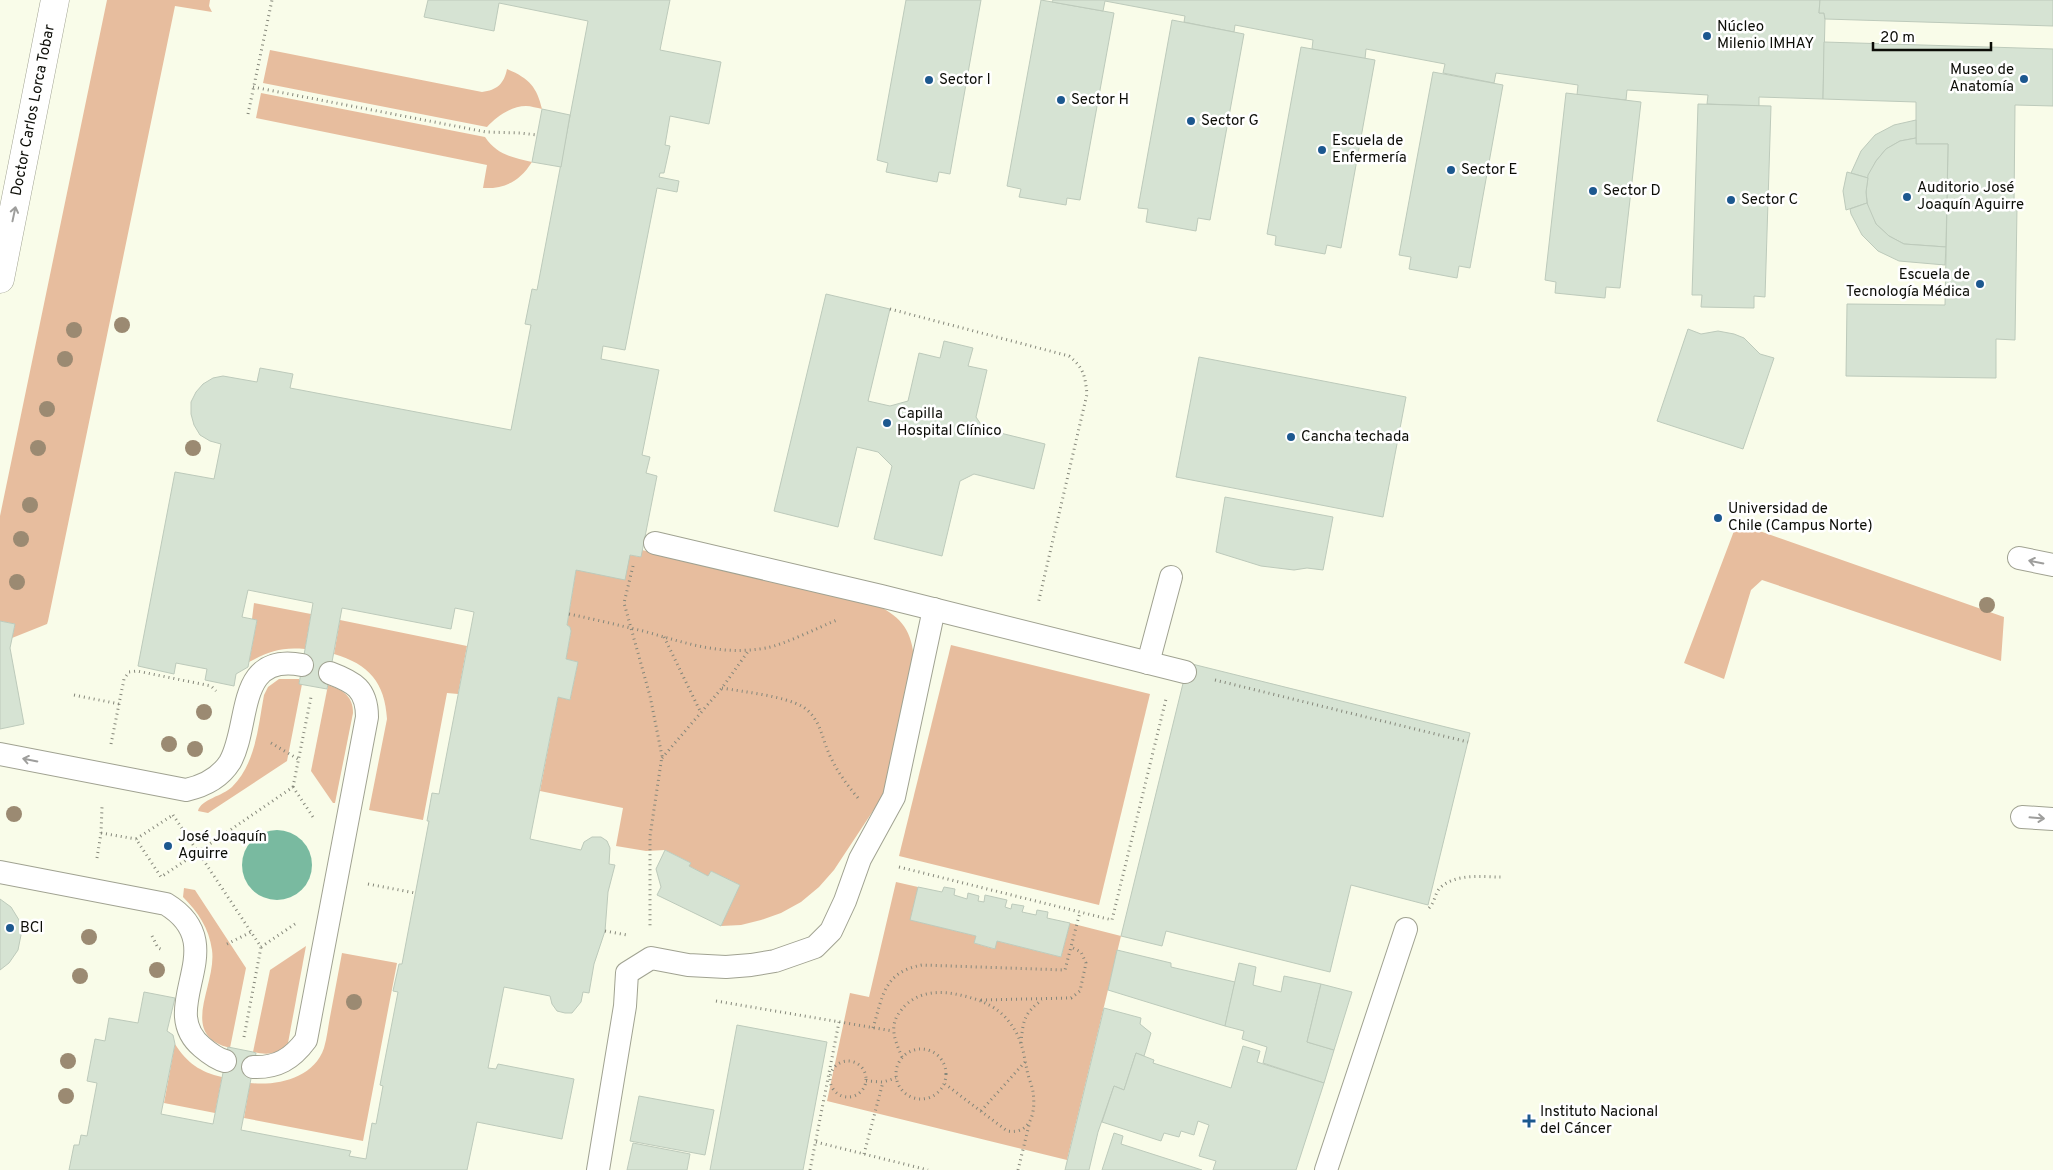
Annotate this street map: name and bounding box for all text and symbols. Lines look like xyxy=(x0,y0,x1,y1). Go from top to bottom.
place label: Núcleo Milenio IMHAY xyxy=(1717,18,1814,54)
scale bar xyxy=(1873,20,1990,52)
street label: Doctor Carlos Lorca Tobar xyxy=(7,23,59,198)
text: 20 m xyxy=(1880,29,1915,48)
marker: Núcleo Milenio IMHAY xyxy=(1701,30,1713,42)
place label: Museo de Anatomía xyxy=(1949,61,2014,97)
place label: Sector I xyxy=(939,71,991,90)
marker: Museo de Anatomía xyxy=(2018,73,2030,85)
marker: Sector I xyxy=(923,74,935,86)
place label: Sector H xyxy=(1071,91,1129,110)
marker: Sector H xyxy=(1055,94,1067,106)
place label: Sector G xyxy=(1201,112,1259,131)
marker: Sector G xyxy=(1185,115,1197,127)
place label: Escuela de Enfermería xyxy=(1332,132,1407,168)
marker: Escuela de Enfermería xyxy=(1316,144,1328,156)
place label: Sector E xyxy=(1461,161,1518,180)
marker: Sector E xyxy=(1445,164,1457,176)
place label: Auditorio José Joaquín Aguirre xyxy=(1917,179,2024,215)
place label: Sector D xyxy=(1603,182,1661,201)
marker: Sector D xyxy=(1587,185,1599,197)
place label: Sector C xyxy=(1741,191,1798,210)
marker: Auditorio José Joaquín Aguirre xyxy=(1901,191,1913,203)
marker: Sector C xyxy=(1725,194,1737,206)
one-way arrow xyxy=(9,206,19,222)
place label: Escuela de Tecnología Médica xyxy=(1846,266,1970,302)
marker: Escuela de Tecnología Médica xyxy=(1974,278,1986,290)
place label: Capilla Hospital Clínico xyxy=(897,405,1002,441)
marker: Capilla Hospital Clínico xyxy=(881,417,893,429)
place label: Cancha techada xyxy=(1301,428,1409,447)
marker: Cancha techada xyxy=(1285,431,1297,443)
place label: Universidad de Chile (Campus Norte) xyxy=(1728,500,1873,536)
marker: Universidad de Chile (Campus Norte) xyxy=(1712,512,1724,524)
one-way arrow xyxy=(2028,556,2044,566)
one-way arrow xyxy=(22,754,38,764)
one-way arrow xyxy=(2029,813,2045,823)
place label: José Joaquín Aguirre xyxy=(178,828,267,864)
marker: José Joaquín Aguirre xyxy=(162,840,174,852)
place label: BCI xyxy=(20,919,44,938)
marker: BCI xyxy=(4,922,16,934)
place label: Instituto Nacional del Cáncer xyxy=(1540,1103,1658,1139)
marker: Instituto Nacional del Cáncer xyxy=(1522,1114,1536,1128)

